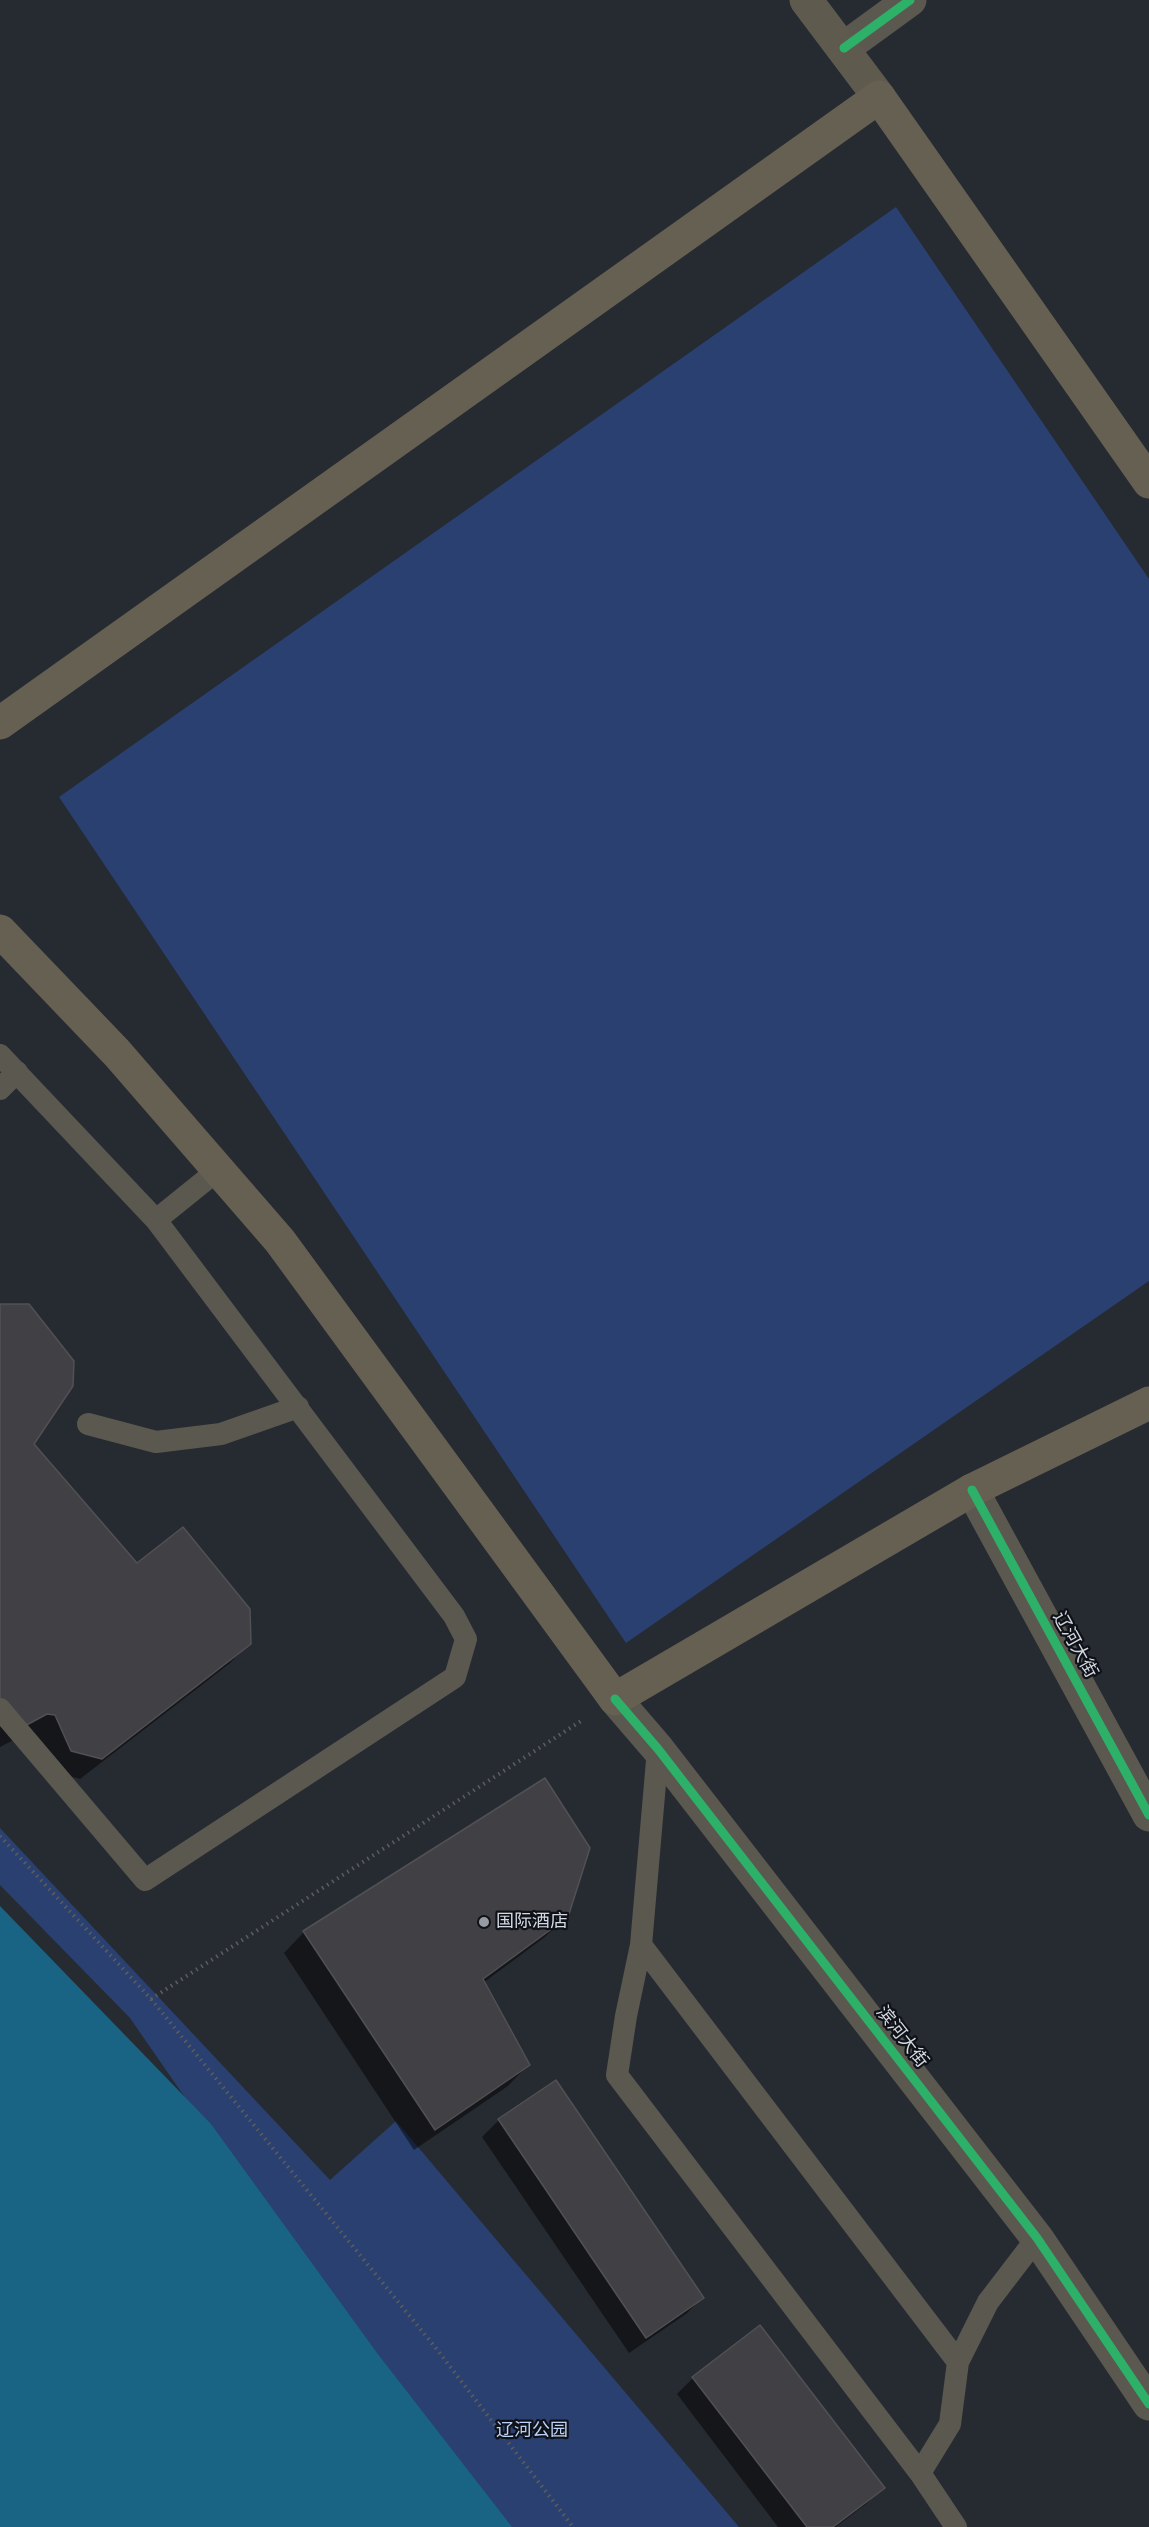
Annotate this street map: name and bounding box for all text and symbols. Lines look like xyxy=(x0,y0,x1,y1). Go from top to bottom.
street label: 辽河大街 xyxy=(1048,1608,1102,1682)
place label: 国际酒店 xyxy=(496,1911,568,1933)
marker: 国际酒店 xyxy=(477,1915,491,1929)
street label: 滨河大街 xyxy=(871,2002,933,2072)
park label: 辽河公园 xyxy=(496,2420,568,2442)

